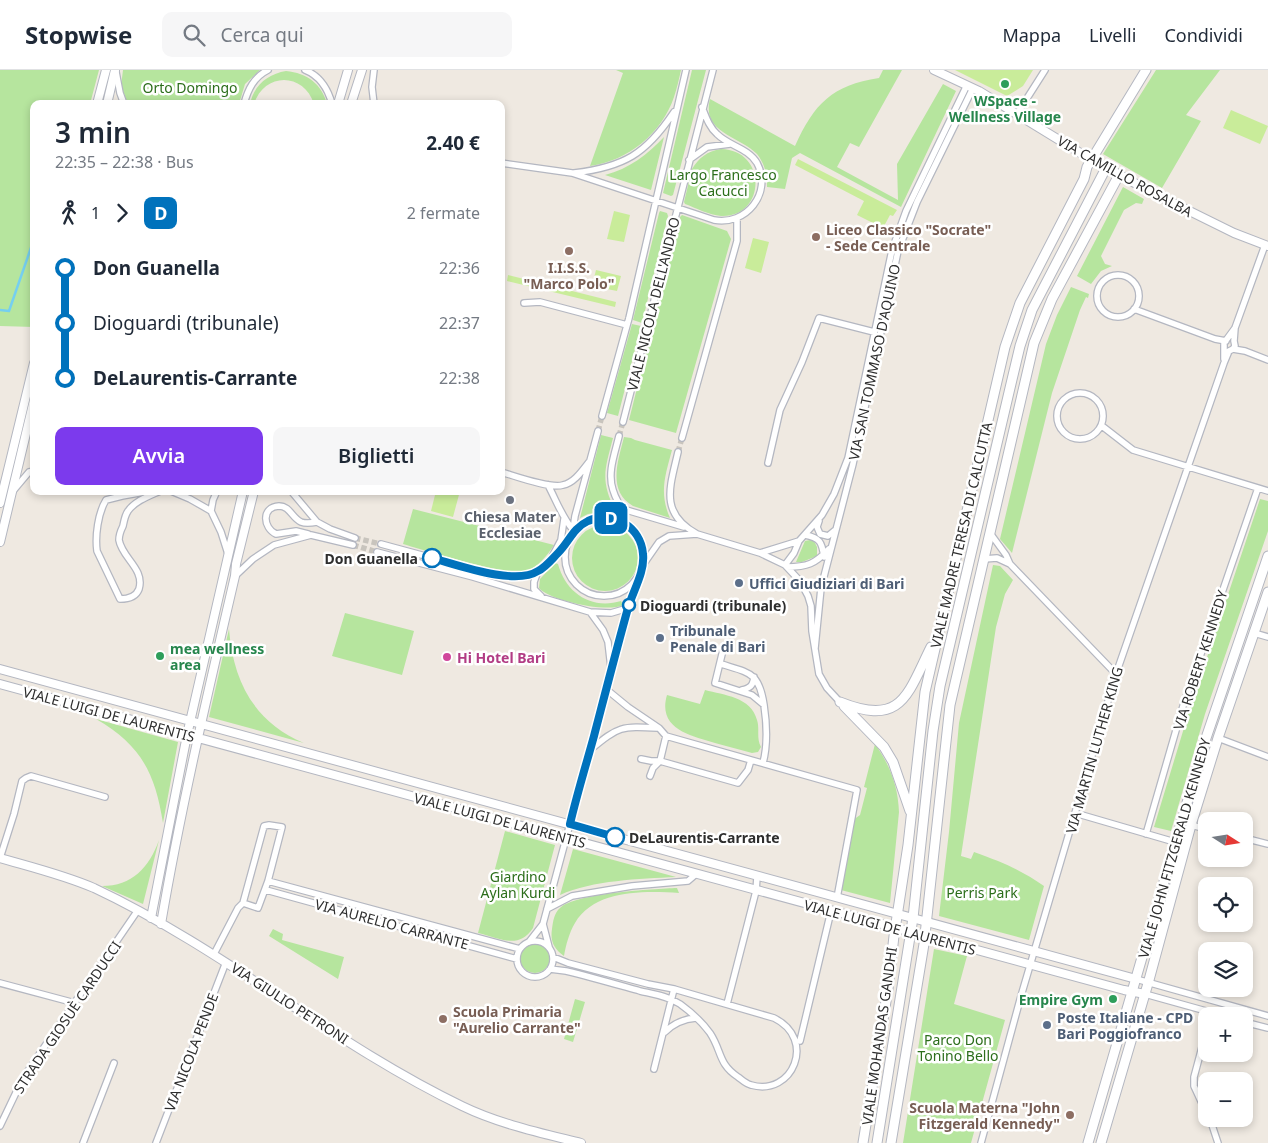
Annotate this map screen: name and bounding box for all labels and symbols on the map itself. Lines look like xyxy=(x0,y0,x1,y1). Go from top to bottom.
park label: Orto Domingo xyxy=(142,78,238,97)
marker: WSpace - Wellness Village xyxy=(999,78,1011,90)
place label: WSpace - Wellness Village xyxy=(949,91,1061,126)
street label: VIA CAMILLO ROSALBA xyxy=(1054,131,1196,221)
park label: Largo Francesco Cacucci xyxy=(669,165,777,200)
street label: VIALE NICOLA DELL'ANDRO xyxy=(622,215,684,393)
place label: Liceo Classico "Socrate" - Sede Centrale xyxy=(826,220,991,255)
marker: Liceo Classico "Socrate" - Sede Centrale xyxy=(810,231,822,243)
marker: I.I.S.S. "Marco Polo" xyxy=(563,245,575,257)
place label: I.I.S.S. "Marco Polo" xyxy=(524,258,614,293)
street label: VIA SAN TOMMASO D'AQUINO xyxy=(844,262,904,462)
street label: VIALE MADRE TERESA DI CALCUTTA xyxy=(926,420,996,650)
marker: Chiesa Mater Ecclesiae xyxy=(504,494,516,506)
line badge: D xyxy=(595,502,627,534)
place label: Chiesa Mater Ecclesiae xyxy=(464,507,557,542)
marker: Don Guanella xyxy=(422,548,442,568)
place label: Don Guanella xyxy=(324,549,418,568)
place label: Uffici Giudiziari di Bari xyxy=(749,574,904,593)
marker: Uffici Giudiziari di Bari xyxy=(733,577,745,589)
street label: VIA ROBERT KENNEDY xyxy=(1168,588,1232,732)
place label: Dioguardi (tribunale) xyxy=(640,596,786,615)
marker: Dioguardi (tribunale) xyxy=(622,598,636,612)
place label: Tribunale Penale di Bari xyxy=(670,621,766,656)
marker: Tribunale Penale di Bari xyxy=(654,632,666,644)
place label: mea wellness area xyxy=(170,639,264,674)
place label: Hi Hotel Bari xyxy=(457,648,545,667)
marker: mea wellness area xyxy=(154,650,166,662)
marker: Hi Hotel Bari xyxy=(441,651,453,663)
street label: VIA MARTIN LUTHER KING xyxy=(1061,664,1127,836)
street label: VIALE LUIGI DE LAURENTIS xyxy=(21,682,197,746)
street label: VIALE JOHN FITZGERALD KENNEDY xyxy=(1133,736,1215,960)
street label: VIALE LUIGI DE LAURENTIS xyxy=(412,788,588,852)
north arrow xyxy=(1198,812,1252,868)
marker: DeLaurentis-Carrante xyxy=(605,827,625,847)
place label: DeLaurentis-Carrante xyxy=(629,828,780,847)
park label: Giardino Aylan Kurdi xyxy=(481,867,555,902)
park label: Perris Park xyxy=(946,883,1018,902)
street label: VIA AURELIO CARRANTE xyxy=(313,894,471,954)
street label: VIALE LUIGI DE LAURENTIS xyxy=(802,895,978,959)
street label: STRADA GIOSUÈ CARDUCCI xyxy=(9,937,125,1097)
street label: VIALE MOHANDAS GANDHI xyxy=(857,945,901,1126)
street label: VIA GIULIO PETRONI xyxy=(228,958,353,1048)
street label: VIA NICOLA PENDE xyxy=(160,990,222,1114)
place label: Empire Gym xyxy=(1019,990,1103,1009)
marker: Empire Gym xyxy=(1107,993,1119,1005)
place label: Scuola Primaria "Aurelio Carrante" xyxy=(453,1002,581,1037)
place label: Poste Italiane - CPD Bari Poggiofranco xyxy=(1057,1008,1193,1043)
marker: Scuola Primaria "Aurelio Carrante" xyxy=(437,1013,449,1025)
marker: Poste Italiane - CPD Bari Poggiofranco xyxy=(1041,1019,1053,1031)
park label: Parco Don Tonino Bello xyxy=(918,1030,999,1065)
place label: Scuola Materna "John Fitzgerald Kennedy" xyxy=(909,1098,1060,1133)
marker: Scuola Materna "John Fitzgerald Kennedy" xyxy=(1064,1109,1076,1121)

